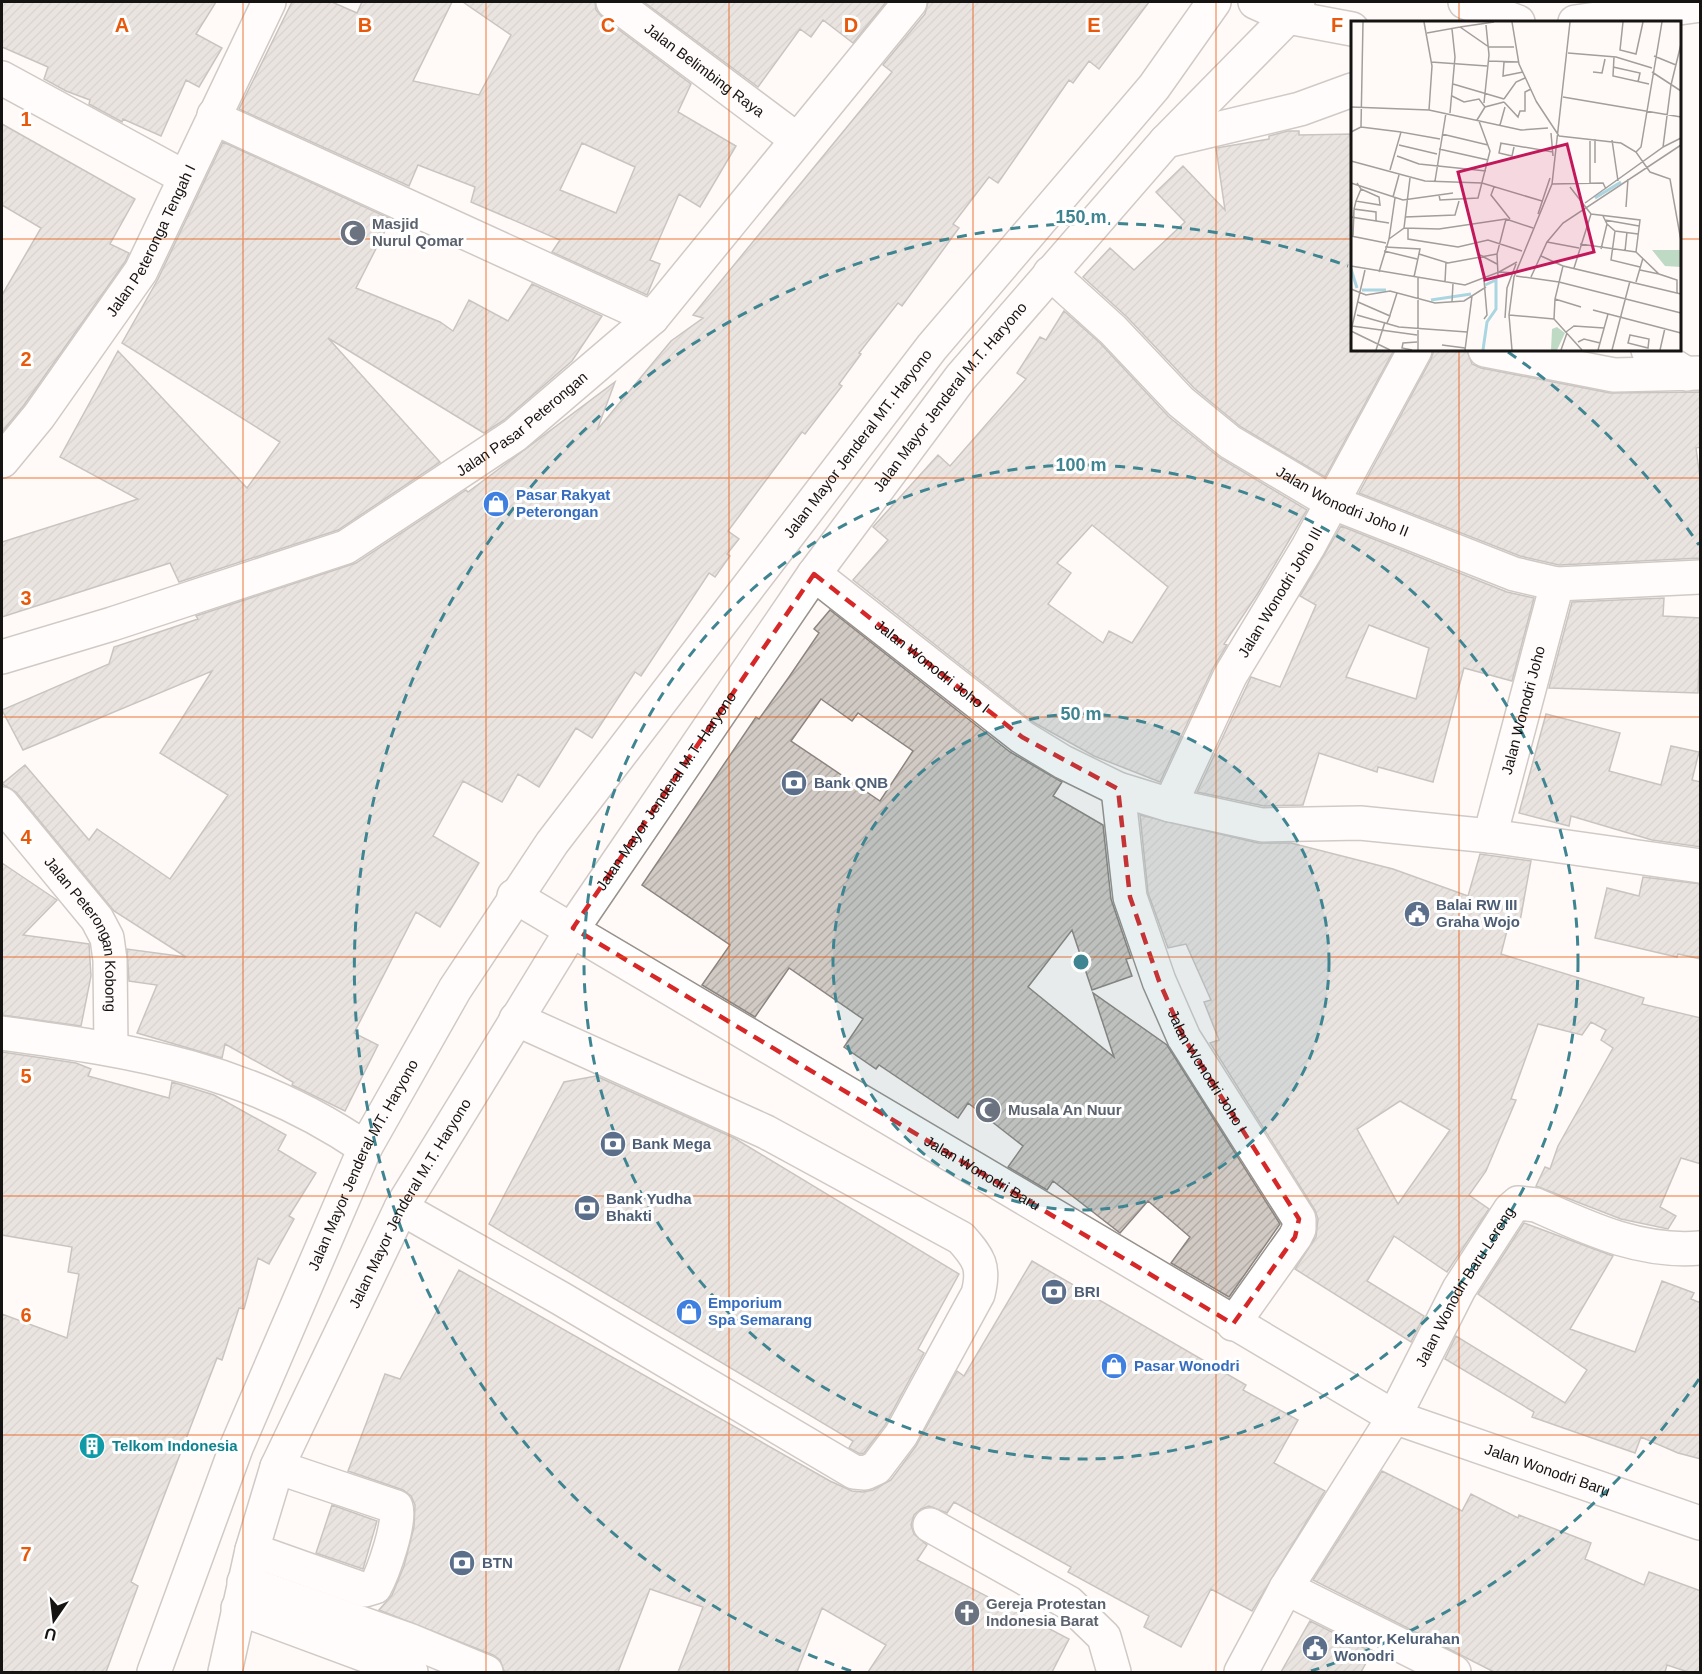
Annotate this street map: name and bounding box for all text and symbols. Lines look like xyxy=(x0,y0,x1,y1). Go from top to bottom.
text: A xyxy=(115,14,129,36)
text: B xyxy=(358,14,372,36)
text: C xyxy=(601,14,615,36)
text: D xyxy=(844,14,858,36)
text: E xyxy=(1087,14,1101,36)
text: F xyxy=(1331,14,1343,36)
street label: Jalan Belimbing Raya xyxy=(641,20,768,121)
inset map xyxy=(1351,21,1681,351)
text: 1 xyxy=(20,108,32,130)
street label: Jalan Peteronga Tengah I xyxy=(103,162,198,320)
text: 150 m xyxy=(1055,207,1107,227)
place label: Masjid Nurul Qomar xyxy=(372,215,464,249)
mosque icon: Masjid Nurul Qomar xyxy=(338,218,368,248)
street label: Jalan Mayor Jenderal M.T. Haryono xyxy=(870,299,1030,495)
street label: Jalan Mayor Jenderal MT. Haryono xyxy=(780,346,935,541)
text: 2 xyxy=(20,348,32,370)
street label: Jalan Pasar Peterongan xyxy=(453,368,591,479)
text: 100 m xyxy=(1055,455,1107,475)
street label: Jalan Wonodri Joho II xyxy=(1273,463,1411,540)
place label: Pasar Rakyat Peterongan xyxy=(516,486,610,520)
shop icon: Pasar Rakyat Peterongan xyxy=(481,489,511,519)
street label: Jalan Wonodri Joho III xyxy=(1234,524,1325,660)
text: 3 xyxy=(20,587,32,609)
street label: Jalan Wonodri Joho I xyxy=(872,616,993,716)
street label: Jalan Wonodri Joho xyxy=(1498,644,1548,776)
street label: Jalan Mayor Jenderal M.T. Haryono xyxy=(592,688,739,894)
text: 50 m xyxy=(1060,704,1102,724)
bank icon: Bank QNB xyxy=(779,768,809,798)
place label: Bank QNB xyxy=(814,774,888,791)
text: 4 xyxy=(20,826,32,848)
street label: Jalan Peterongan Kobong xyxy=(41,853,120,1012)
place label: Balai RW III Graha Wojo xyxy=(1436,896,1520,930)
public building icon: Balai RW III Graha Wojo xyxy=(1402,899,1432,929)
centre of rings xyxy=(1071,952,1091,972)
street label: Jalan Wonodri Joho I xyxy=(1165,1007,1251,1136)
street label: Jalan Mayor Jenderal MT. Haryono xyxy=(304,1056,421,1273)
text: 5 xyxy=(20,1065,32,1087)
street label: Jalan Mayor Jenderal M.T. Haryono xyxy=(345,1095,474,1311)
mosque icon: Musala An Nuur xyxy=(973,1095,1003,1125)
place label: Musala An Nuur xyxy=(1008,1101,1122,1118)
bank icon: Bank Mega xyxy=(598,1129,628,1159)
street label: Jalan Wonodri Baru xyxy=(921,1132,1043,1214)
place label: Bank Mega xyxy=(632,1135,712,1152)
place label: Bank Yudha Bhakti xyxy=(606,1190,692,1224)
bank icon: Bank Yudha Bhakti xyxy=(572,1193,602,1223)
street label: Jalan Wonodri Baru Lereng xyxy=(1412,1203,1518,1370)
bank icon: BRI xyxy=(1039,1277,1069,1307)
place label: BRI xyxy=(1074,1283,1100,1300)
place label: Emporium Spa Semarang xyxy=(708,1294,812,1328)
shop icon: Emporium Spa Semarang xyxy=(674,1297,704,1327)
text: 6 xyxy=(20,1304,32,1326)
shop icon: Pasar Wonodri xyxy=(1099,1351,1129,1381)
place label: Pasar Wonodri xyxy=(1134,1357,1240,1374)
building icon: Telkom Indonesia xyxy=(77,1431,107,1461)
place label: Telkom Indonesia xyxy=(112,1437,238,1454)
street label: Jalan Wonodri Baru xyxy=(1483,1440,1612,1499)
text: 7 xyxy=(20,1543,32,1565)
bank icon: BTN xyxy=(447,1548,477,1578)
place label: BTN xyxy=(482,1554,513,1571)
north arrow xyxy=(24,1590,84,1650)
place label: Gereja Protestan Indonesia Barat xyxy=(986,1595,1106,1629)
church icon: Gereja Protestan Indonesia Barat xyxy=(952,1598,982,1628)
text: U xyxy=(43,1624,58,1644)
place label: Kantor Kelurahan Wonodri xyxy=(1334,1630,1460,1664)
public building icon: Kantor Kelurahan Wonodri xyxy=(1300,1633,1330,1663)

